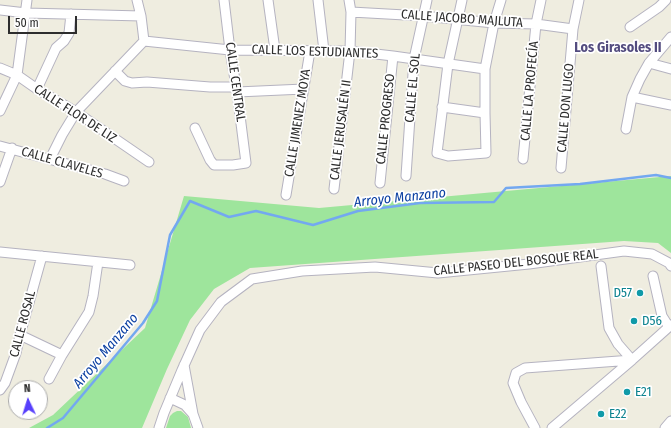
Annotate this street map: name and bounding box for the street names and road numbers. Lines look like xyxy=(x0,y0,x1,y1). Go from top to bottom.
street label: CALLE JACOBO MAJLUTA xyxy=(401,7,523,31)
street label: CALLE LA PROFECÍA xyxy=(518,40,542,142)
street label: CALLE CENTRAL xyxy=(222,41,248,123)
street label: CALLE LOS ESTUDIANTES xyxy=(251,42,379,62)
street label: CALLE EL SOL xyxy=(402,53,424,123)
street label: CALLE DON LUGO xyxy=(554,63,578,153)
street label: CALLE JIMENEZ MOYA xyxy=(282,68,314,178)
street label: CALLE PROGRESO xyxy=(373,73,399,165)
street label: CALLE JERUSALÉN II xyxy=(327,79,355,181)
street label: CALLE FLOR DE LIZ xyxy=(31,82,119,146)
street label: CALLE CLAVELES xyxy=(19,144,105,182)
street label: CALLE PASEO DEL BOSQUE REAL xyxy=(433,247,599,279)
street label: CALLE ROSAL xyxy=(7,289,39,359)

